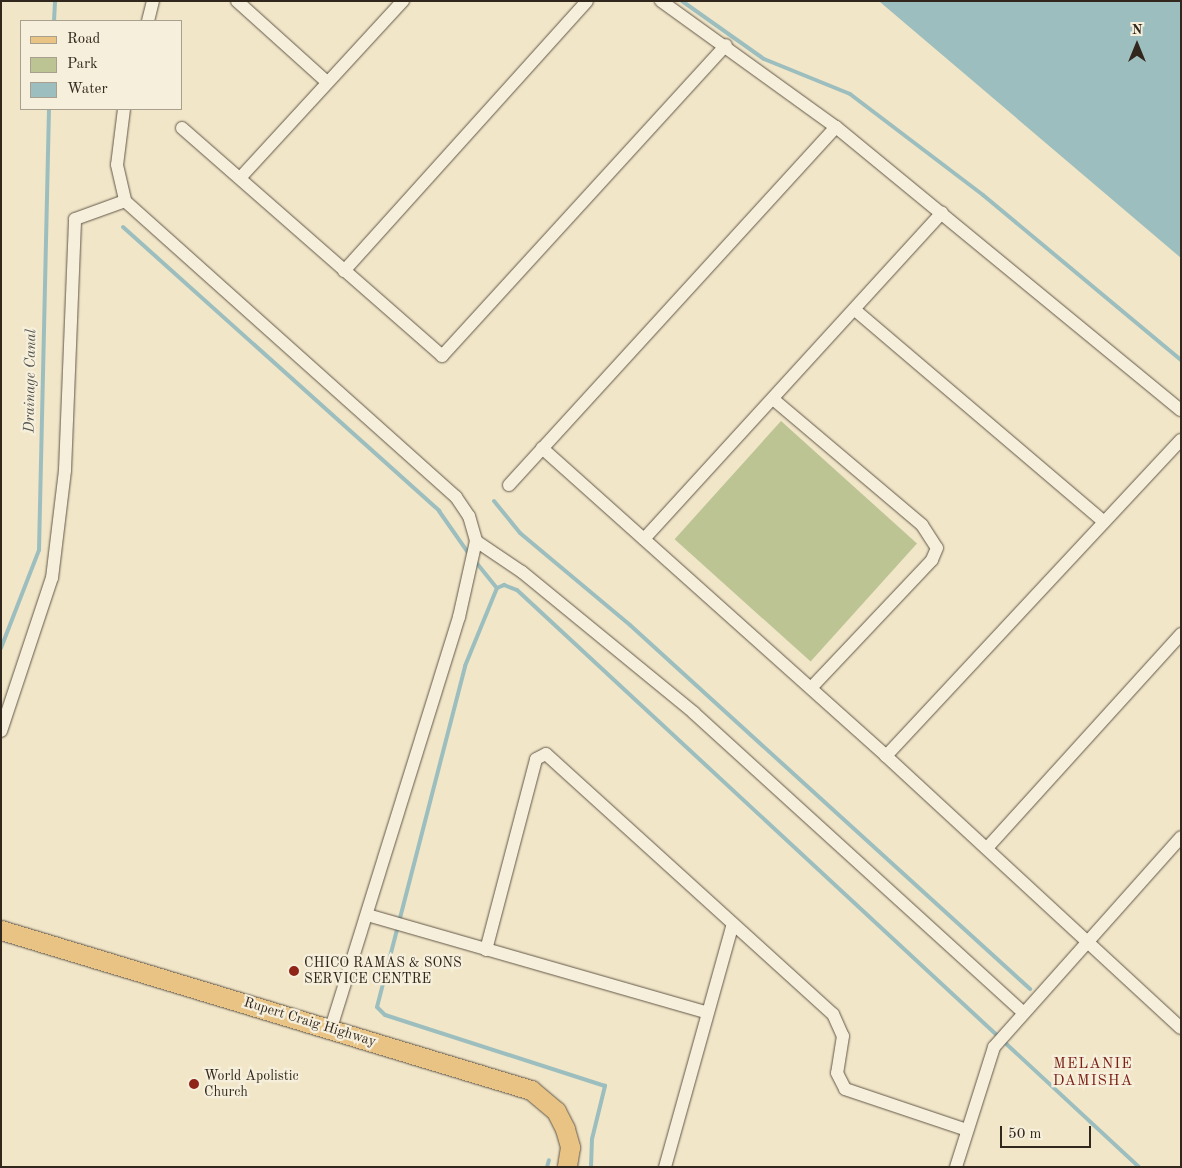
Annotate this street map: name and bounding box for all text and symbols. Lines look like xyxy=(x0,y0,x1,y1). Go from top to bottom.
legend xyxy=(20,20,182,110)
north arrow xyxy=(1112,20,1162,70)
text: N xyxy=(1132,23,1142,37)
text: Road xyxy=(67,32,100,47)
text: Park xyxy=(67,57,98,72)
text: Water xyxy=(67,82,108,97)
water label: Drainage Canal xyxy=(21,329,41,433)
place label: CHICO RAMAS & SONS SERVICE CENTRE xyxy=(304,955,462,988)
marker: CHICO RAMAS & SONS SERVICE CENTRE xyxy=(288,965,300,977)
street label: Rupert Craig Highway xyxy=(242,994,378,1050)
district label: MELANIE DAMISHA xyxy=(1052,1055,1134,1090)
place label: World Apolistic Church xyxy=(204,1068,299,1100)
marker: World Apolistic Church xyxy=(188,1078,200,1090)
scale bar xyxy=(1002,1116,1093,1148)
text: 50 m xyxy=(1008,1127,1042,1142)

